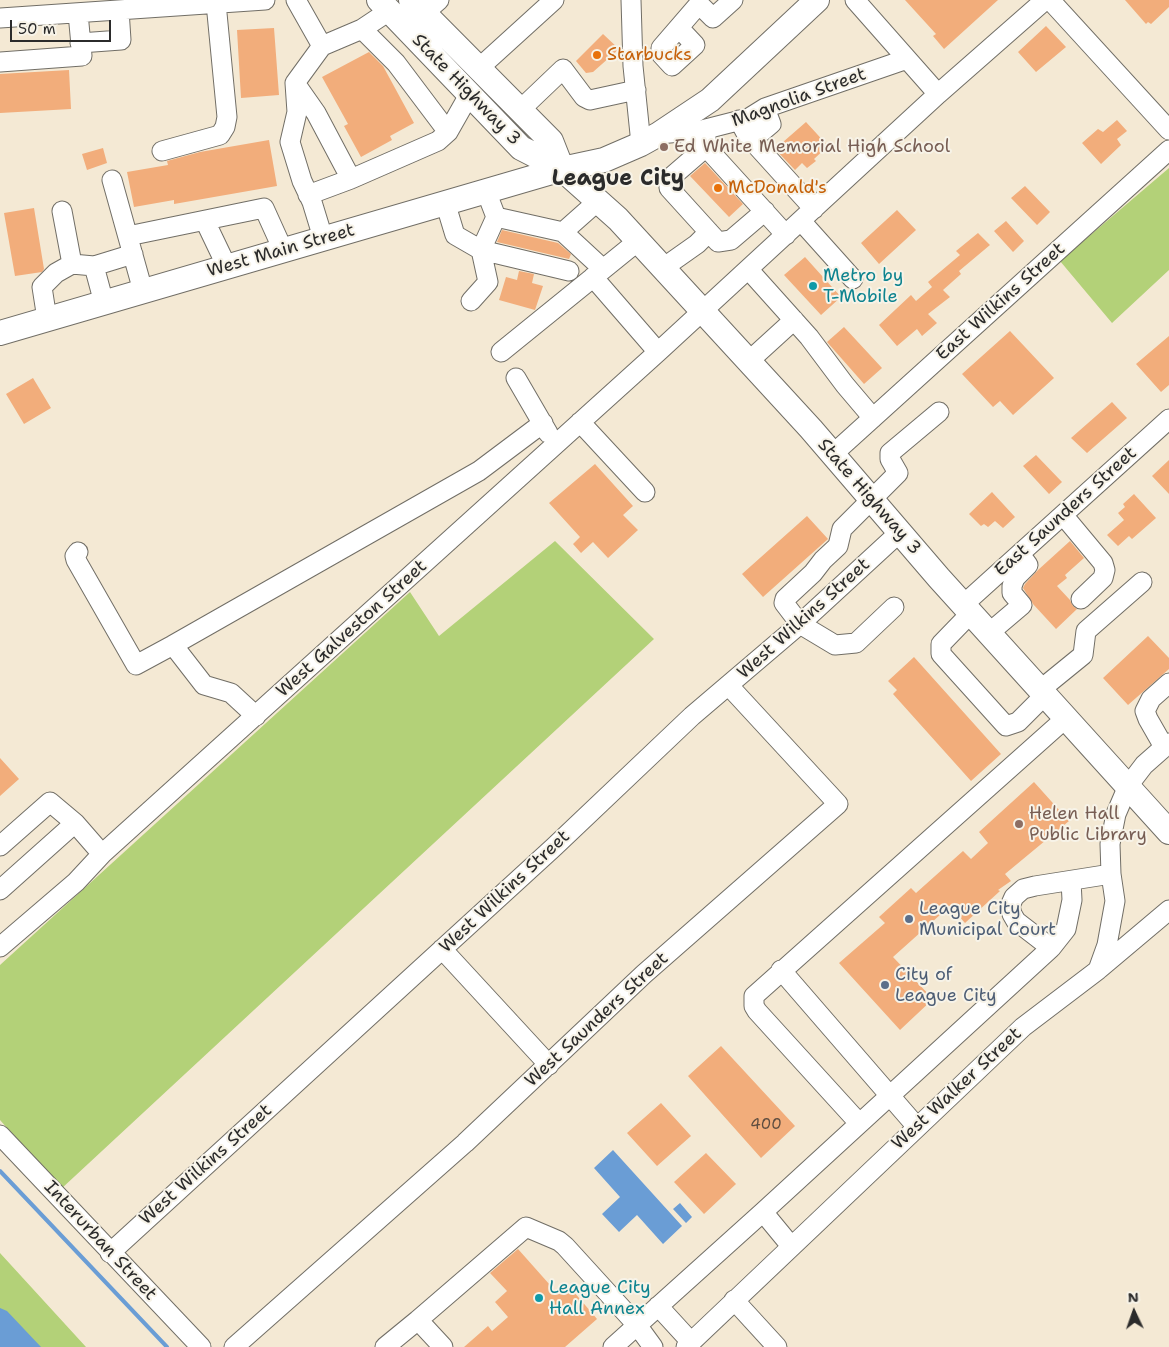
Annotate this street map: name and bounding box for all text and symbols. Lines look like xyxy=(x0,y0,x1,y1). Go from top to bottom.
scale bar xyxy=(12,10,114,42)
text: 50 m xyxy=(18,19,56,39)
street label: State Highway 3 xyxy=(407,30,525,150)
place label: Starbucks xyxy=(607,44,692,66)
marker: Starbucks xyxy=(591,49,603,61)
street label: Magnolia Street xyxy=(729,64,869,132)
place label: Ed White Memorial High School xyxy=(674,136,950,158)
marker: Ed White Memorial High School xyxy=(658,141,670,153)
district label: League City xyxy=(552,166,684,192)
place label: McDonald's xyxy=(728,177,827,199)
marker: McDonald's xyxy=(712,182,724,194)
street label: West Main Street xyxy=(205,220,357,282)
street label: East Wilkins Street xyxy=(932,238,1070,366)
place label: Metro by T-Mobile xyxy=(823,265,903,308)
marker: Metro by T-Mobile xyxy=(807,280,819,292)
street label: State Highway 3 xyxy=(813,434,925,560)
street label: East Saunders Street xyxy=(991,443,1141,581)
street label: West Wilkins Street xyxy=(733,554,875,684)
street label: West Galveston Street xyxy=(272,556,432,702)
place label: Helen Hall Public Library xyxy=(1029,803,1147,846)
marker: Helen Hall Public Library xyxy=(1013,818,1025,830)
street label: West Wilkins Street xyxy=(435,826,575,958)
place label: League City Municipal Court xyxy=(919,898,1056,941)
marker: League City Municipal Court xyxy=(903,913,915,925)
street label: West Saunders Street xyxy=(521,948,673,1092)
place label: City of League City xyxy=(895,964,997,1006)
marker: City of League City xyxy=(879,979,891,991)
street label: West Walker Street xyxy=(888,1023,1026,1155)
street label: West Wilkins Street xyxy=(135,1100,277,1230)
house number: 400 xyxy=(750,1116,782,1134)
street label: Interurban Street xyxy=(39,1177,161,1305)
place label: League City Hall Annex xyxy=(549,1277,651,1320)
north arrow xyxy=(1109,1287,1159,1337)
text: N xyxy=(1127,1288,1139,1306)
marker: League City Hall Annex xyxy=(533,1292,545,1304)

